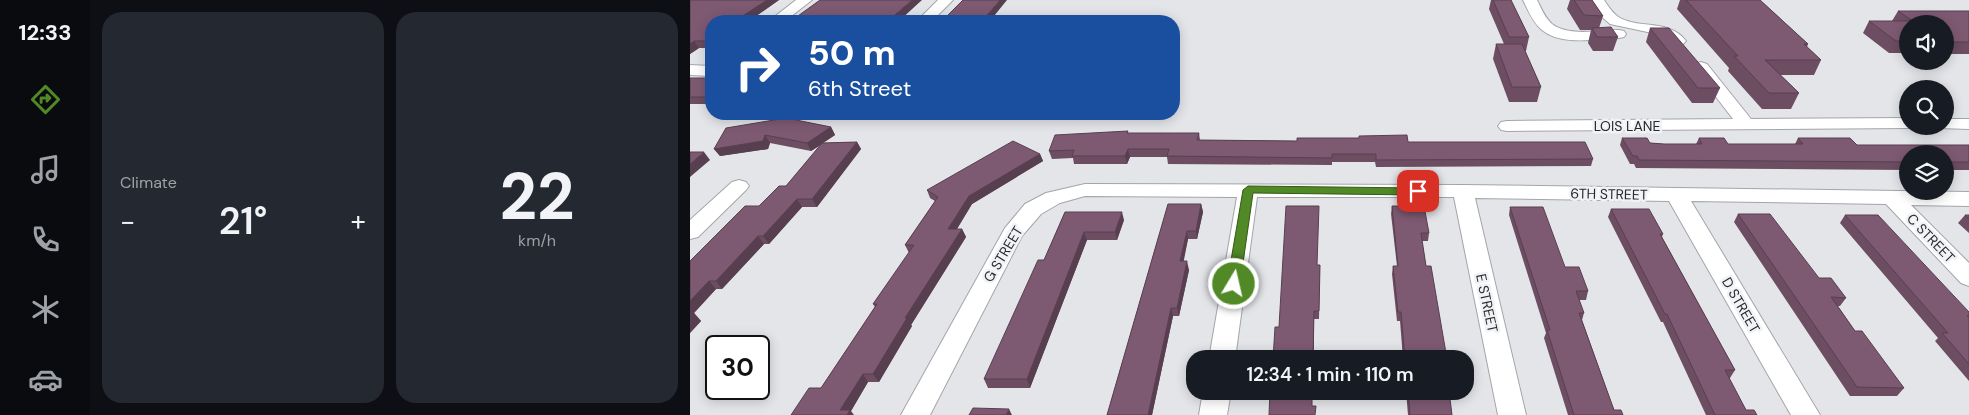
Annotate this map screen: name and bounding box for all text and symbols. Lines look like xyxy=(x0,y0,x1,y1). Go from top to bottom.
map controls xyxy=(1899,15,1954,200)
button: sound xyxy=(1899,15,1954,70)
text: 12:33 xyxy=(19,18,71,47)
text: 50 m xyxy=(808,30,896,76)
icon: right xyxy=(725,35,790,100)
text: 6th Street xyxy=(808,74,911,103)
button: search xyxy=(1899,80,1954,135)
icon: directions xyxy=(28,82,63,117)
street label: LOIS LANE xyxy=(1594,117,1660,135)
button: layers xyxy=(1899,145,1954,200)
icon: music xyxy=(28,152,63,187)
text: 22 xyxy=(499,155,575,239)
pin xyxy=(1397,170,1439,212)
text: Climate xyxy=(120,172,177,193)
icon: arrive xyxy=(1404,177,1432,205)
street label: 6TH STREET xyxy=(1570,184,1648,204)
text: 21° xyxy=(219,196,267,246)
text: − xyxy=(120,203,135,240)
text: + xyxy=(351,203,366,240)
street label: C STREET xyxy=(1903,210,1959,266)
icon: phone xyxy=(28,222,63,257)
street label: G STREET xyxy=(979,223,1027,285)
text: km/h xyxy=(518,230,556,251)
position arrow xyxy=(1207,257,1259,309)
street label: E STREET xyxy=(1472,272,1502,334)
street label: D STREET xyxy=(1718,274,1764,336)
icon: climate xyxy=(28,292,63,327)
speed limit sign: 30 xyxy=(705,335,770,400)
icon: car xyxy=(28,362,63,397)
text: 12:34 · 1 min · 110 m xyxy=(1246,362,1414,387)

